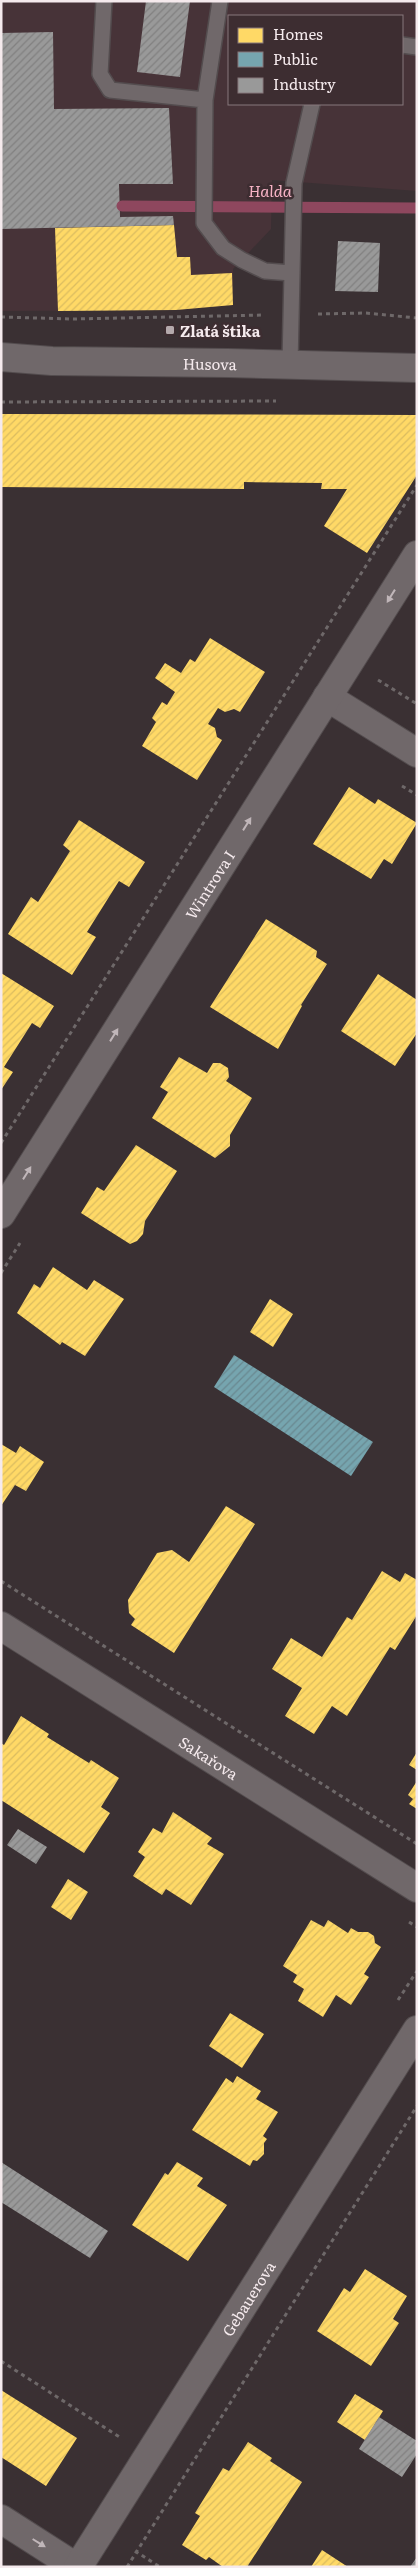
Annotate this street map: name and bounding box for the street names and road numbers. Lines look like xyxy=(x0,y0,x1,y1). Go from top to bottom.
street label: Husova xyxy=(183,351,238,375)
street label: Wintrova I xyxy=(179,845,240,923)
street label: Sakařova xyxy=(175,1730,244,1785)
street label: Gebauerova xyxy=(215,2255,281,2340)

